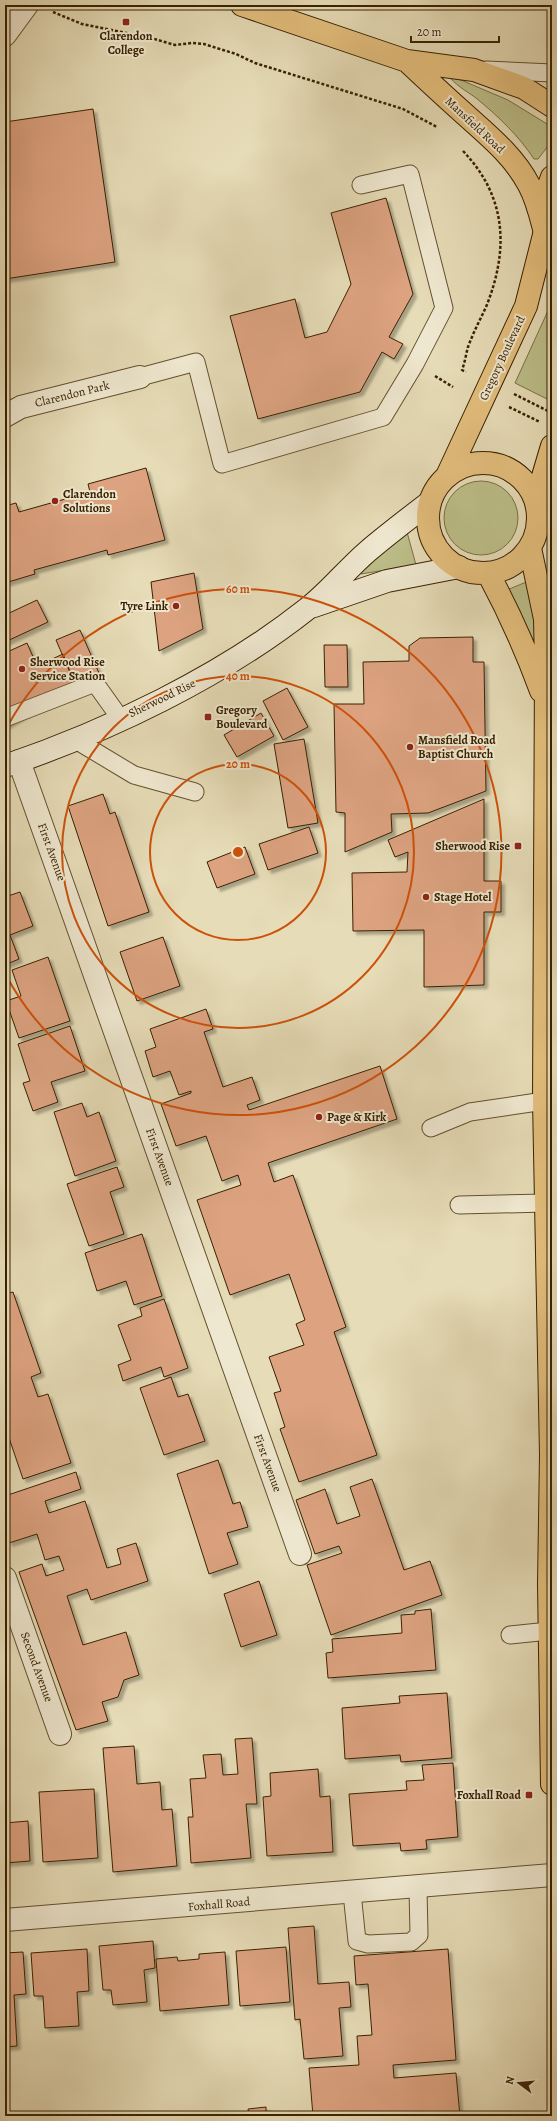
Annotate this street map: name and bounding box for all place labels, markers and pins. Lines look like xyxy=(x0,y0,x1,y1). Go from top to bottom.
marker: Clarendon College xyxy=(121,17,131,27)
place label: Clarendon College xyxy=(100,28,153,58)
place label: Clarendon Solutions xyxy=(63,486,116,516)
marker: Clarendon Solutions xyxy=(50,496,60,506)
place label: Tyre Link xyxy=(121,598,169,614)
marker: Tyre Link xyxy=(171,601,181,611)
place label: Sherwood Rise Service Station xyxy=(30,654,106,684)
marker: Sherwood Rise Service Station xyxy=(17,664,27,674)
place label: Gregory Boulevard xyxy=(216,702,268,732)
marker: Gregory Boulevard xyxy=(203,712,213,722)
place label: Mansfield Road Baptist Church xyxy=(418,732,496,762)
marker: Mansfield Road Baptist Church xyxy=(405,742,415,752)
place label: Sherwood Rise xyxy=(435,838,510,854)
marker: Sherwood Rise xyxy=(513,841,523,851)
centre of rings xyxy=(231,845,245,859)
place label: Stage Hotel xyxy=(434,889,492,905)
marker: Stage Hotel xyxy=(421,892,431,902)
place label: Page & Kirk xyxy=(327,1109,387,1125)
marker: Page & Kirk xyxy=(314,1112,324,1122)
place label: Foxhall Road xyxy=(457,1787,522,1803)
marker: Foxhall Road xyxy=(524,1790,534,1800)

